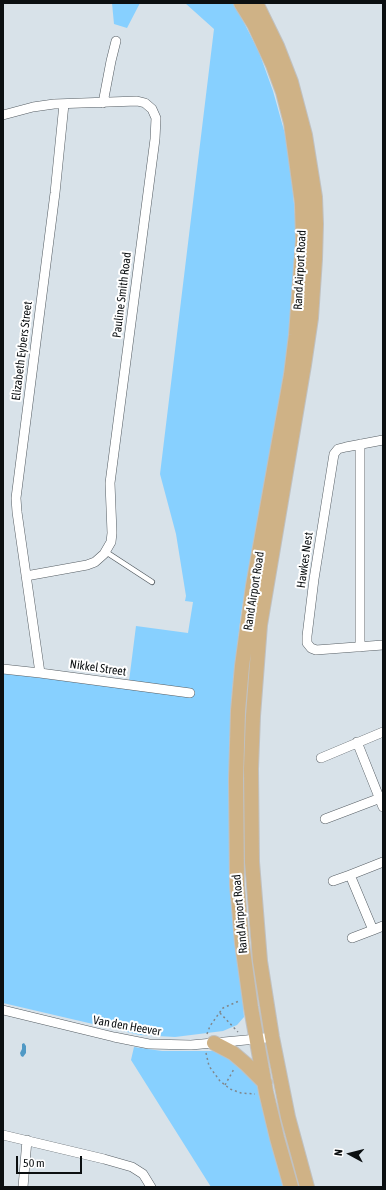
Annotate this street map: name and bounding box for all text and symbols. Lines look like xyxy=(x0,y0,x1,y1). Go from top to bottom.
street label: Rand Airport Road xyxy=(291,230,309,310)
street label: Pauline Smith Road xyxy=(110,251,134,339)
street label: Elizabeth Eybers Street xyxy=(9,301,35,401)
street label: Hawkes Nest xyxy=(294,531,316,589)
street label: Rand Airport Road xyxy=(241,551,267,631)
street label: Nikkel Street xyxy=(69,657,127,679)
street label: Rand Airport Road xyxy=(229,874,251,954)
street label: Van den Heever xyxy=(92,1013,162,1039)
north arrow xyxy=(330,1134,370,1174)
scale bar xyxy=(18,1148,84,1174)
text: N xyxy=(332,1149,344,1156)
text: 50 m xyxy=(23,1156,45,1170)

